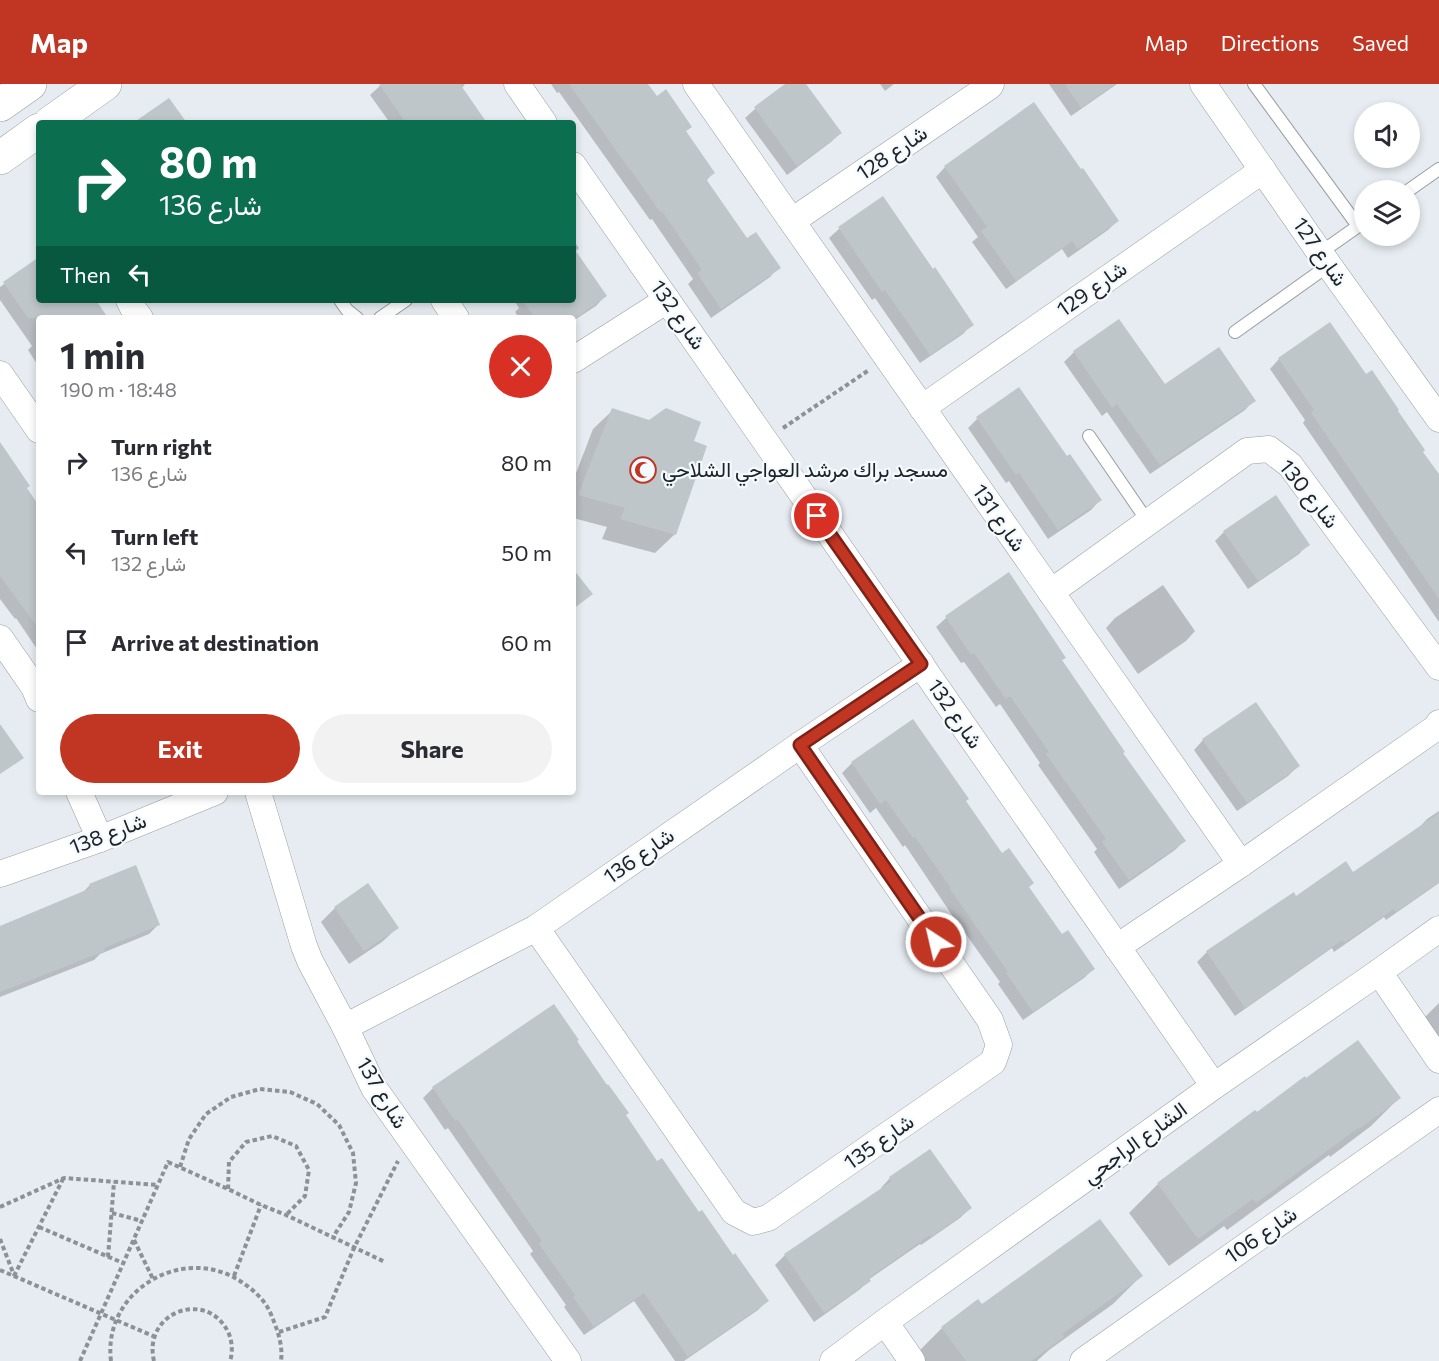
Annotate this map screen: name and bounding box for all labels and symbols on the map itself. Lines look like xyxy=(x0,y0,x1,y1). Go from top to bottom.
street label: شارع 128 xyxy=(851,119,933,187)
street label: شارع 127 xyxy=(1286,212,1354,292)
street label: شارع 129 xyxy=(1051,255,1133,323)
street label: شارع 132 xyxy=(644,275,712,355)
street label: شارع 130 xyxy=(1273,454,1345,534)
mosque icon: مسجد براك مرشد العواجي الشلاحي xyxy=(628,455,658,485)
place label: مسجد براك مرشد العواجي الشلاحي xyxy=(662,456,948,487)
street label: شارع 131 xyxy=(966,479,1032,557)
pin xyxy=(791,490,842,541)
street label: شارع 132 xyxy=(921,674,989,754)
street label: شارع 138 xyxy=(66,807,150,861)
street label: شارع 136 xyxy=(598,822,680,890)
position arrow xyxy=(904,910,968,974)
street label: شارع 137 xyxy=(350,1052,414,1134)
street label: الشارع الراجحي xyxy=(1077,1096,1195,1193)
street label: شارع 135 xyxy=(838,1108,920,1176)
street label: شارع 106 xyxy=(1220,1200,1302,1270)

